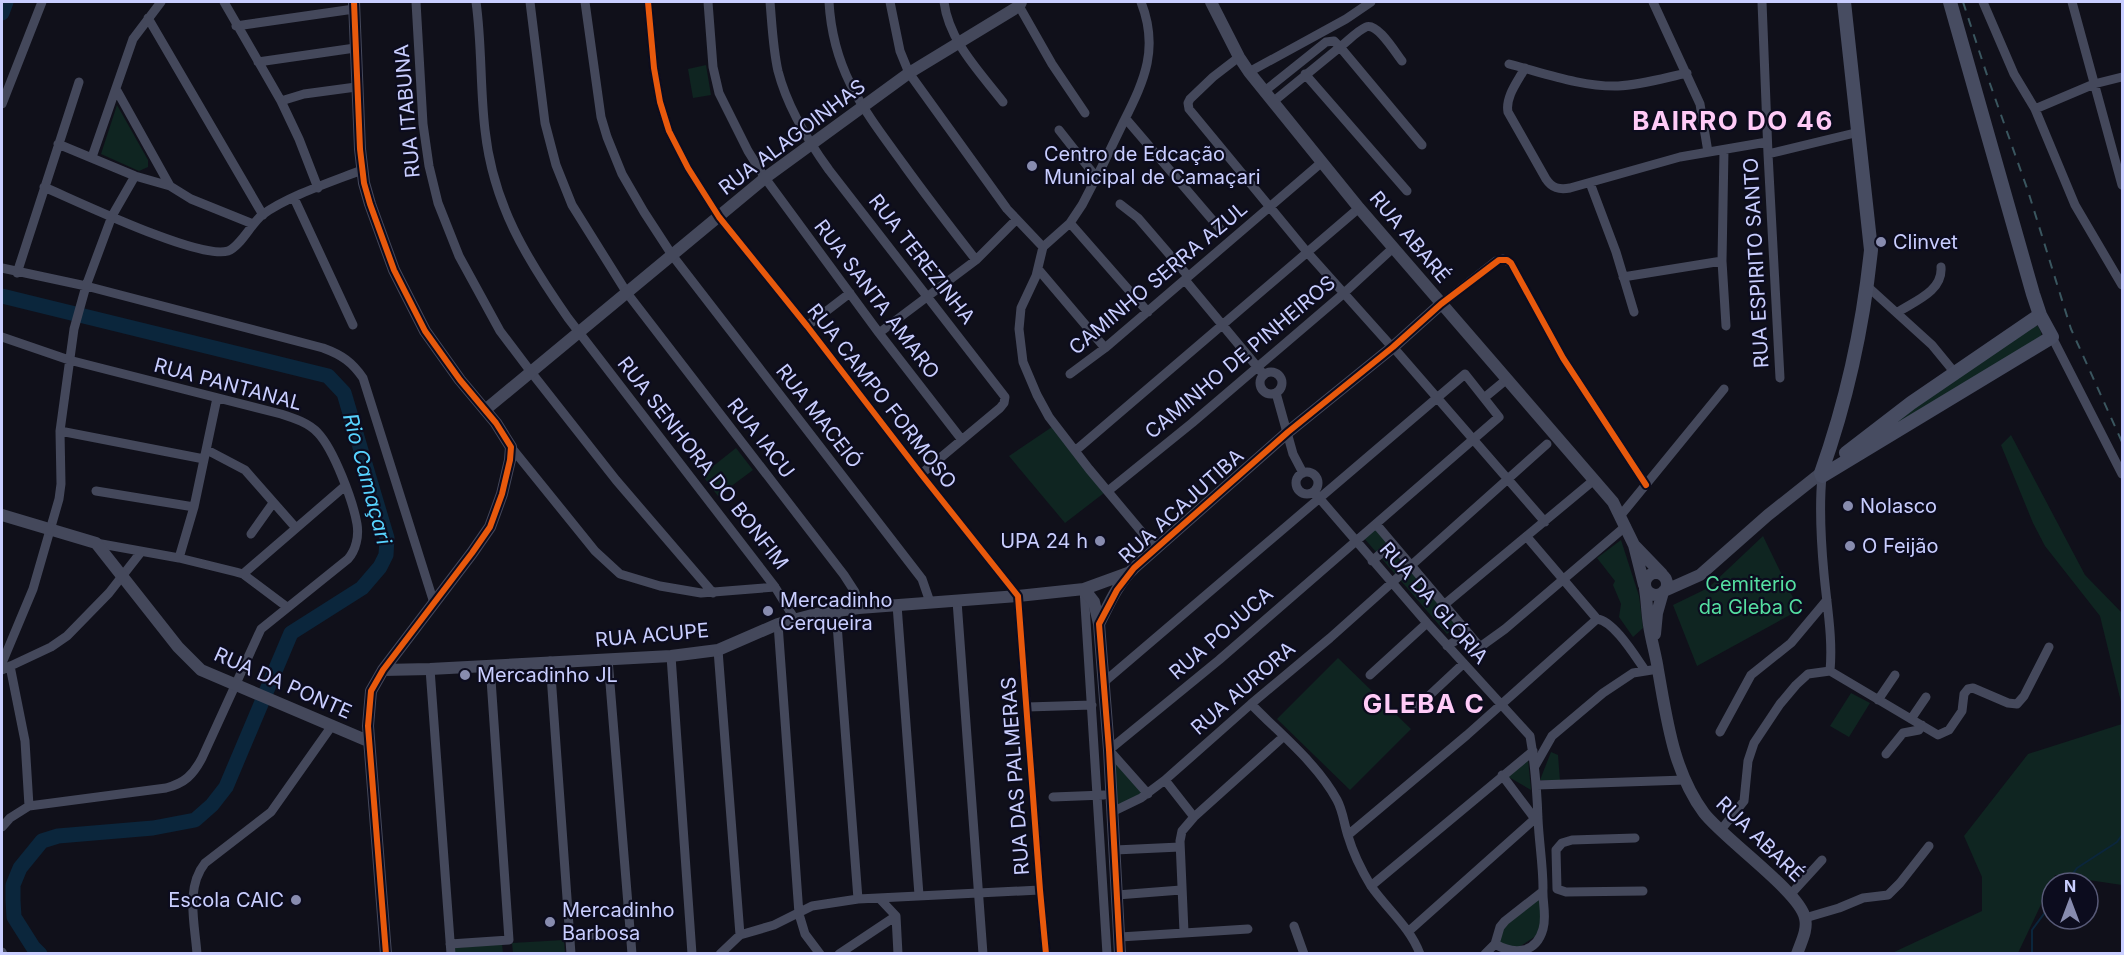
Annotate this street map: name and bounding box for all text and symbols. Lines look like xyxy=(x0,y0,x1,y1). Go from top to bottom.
street label: RUA ITABUNA xyxy=(389,43,425,179)
street label: RUA ALAGOINHAS xyxy=(714,74,870,200)
district label: BAIRRO DO 46 xyxy=(1632,105,1834,136)
place label: Centro de Edcação Municipal de Camaçari xyxy=(1044,142,1261,189)
street label: RUA ESPIRITO SANTO xyxy=(1739,157,1773,369)
marker: Centro de Edcação Municipal de Camaçari xyxy=(1025,159,1039,173)
street label: RUA ABARÉ xyxy=(1365,186,1456,288)
street label: RUA TEREZINHA xyxy=(864,189,980,329)
street label: CAMINHO SERRA AZUL xyxy=(1064,197,1252,359)
street label: RUA SANTA AMARO xyxy=(809,215,945,383)
place label: Clinvet xyxy=(1893,230,1958,254)
marker: Clinvet xyxy=(1874,235,1888,249)
street label: CAMINHO DE PINHEIROS xyxy=(1140,270,1340,444)
street label: RUA CAMPO FORMOSO xyxy=(802,299,962,493)
street label: RUA SENHORA DO BONFIM xyxy=(613,352,793,574)
street label: RUA PANTANAL xyxy=(151,353,305,415)
street label: RUA MACEIÓ xyxy=(771,359,868,473)
street label: RUA IACU xyxy=(722,393,800,483)
water label: Rio Camaçari xyxy=(338,411,397,548)
street label: RUA ACAJUTIBA xyxy=(1114,444,1248,568)
place label: Nolasco xyxy=(1860,494,1937,518)
marker: Nolasco xyxy=(1841,499,1855,513)
place label: UPA 24 h xyxy=(1000,529,1088,553)
marker: UPA 24 h xyxy=(1093,534,1107,548)
place label: O Feijão xyxy=(1862,534,1939,558)
street label: RUA DA GLÓRIA xyxy=(1375,537,1494,669)
marker: O Feijão xyxy=(1843,539,1857,553)
park label: Cemiterio da Gleba C xyxy=(1699,572,1803,619)
street label: RUA POJUCA xyxy=(1164,581,1278,684)
place label: Mercadinho Cerqueira xyxy=(780,588,893,635)
marker: Mercadinho Cerqueira xyxy=(761,604,775,618)
street label: RUA ACUPE xyxy=(594,618,710,652)
street label: RUA AURORA xyxy=(1186,636,1300,740)
street label: RUA DA PONTE xyxy=(211,642,355,724)
place label: Mercadinho JL xyxy=(477,663,618,687)
marker: Mercadinho JL xyxy=(458,668,472,682)
street label: RUA DAS PALMERAS xyxy=(996,676,1034,876)
district label: GLEBA C xyxy=(1363,688,1485,719)
street label: RUA ABARÉ xyxy=(1711,791,1809,887)
north arrow xyxy=(2040,871,2100,931)
text: N xyxy=(2064,876,2076,896)
place label: Escola CAIC xyxy=(168,888,284,912)
marker: Escola CAIC xyxy=(289,893,303,907)
place label: Mercadinho Barbosa xyxy=(562,898,675,945)
marker: Mercadinho Barbosa xyxy=(543,915,557,929)

